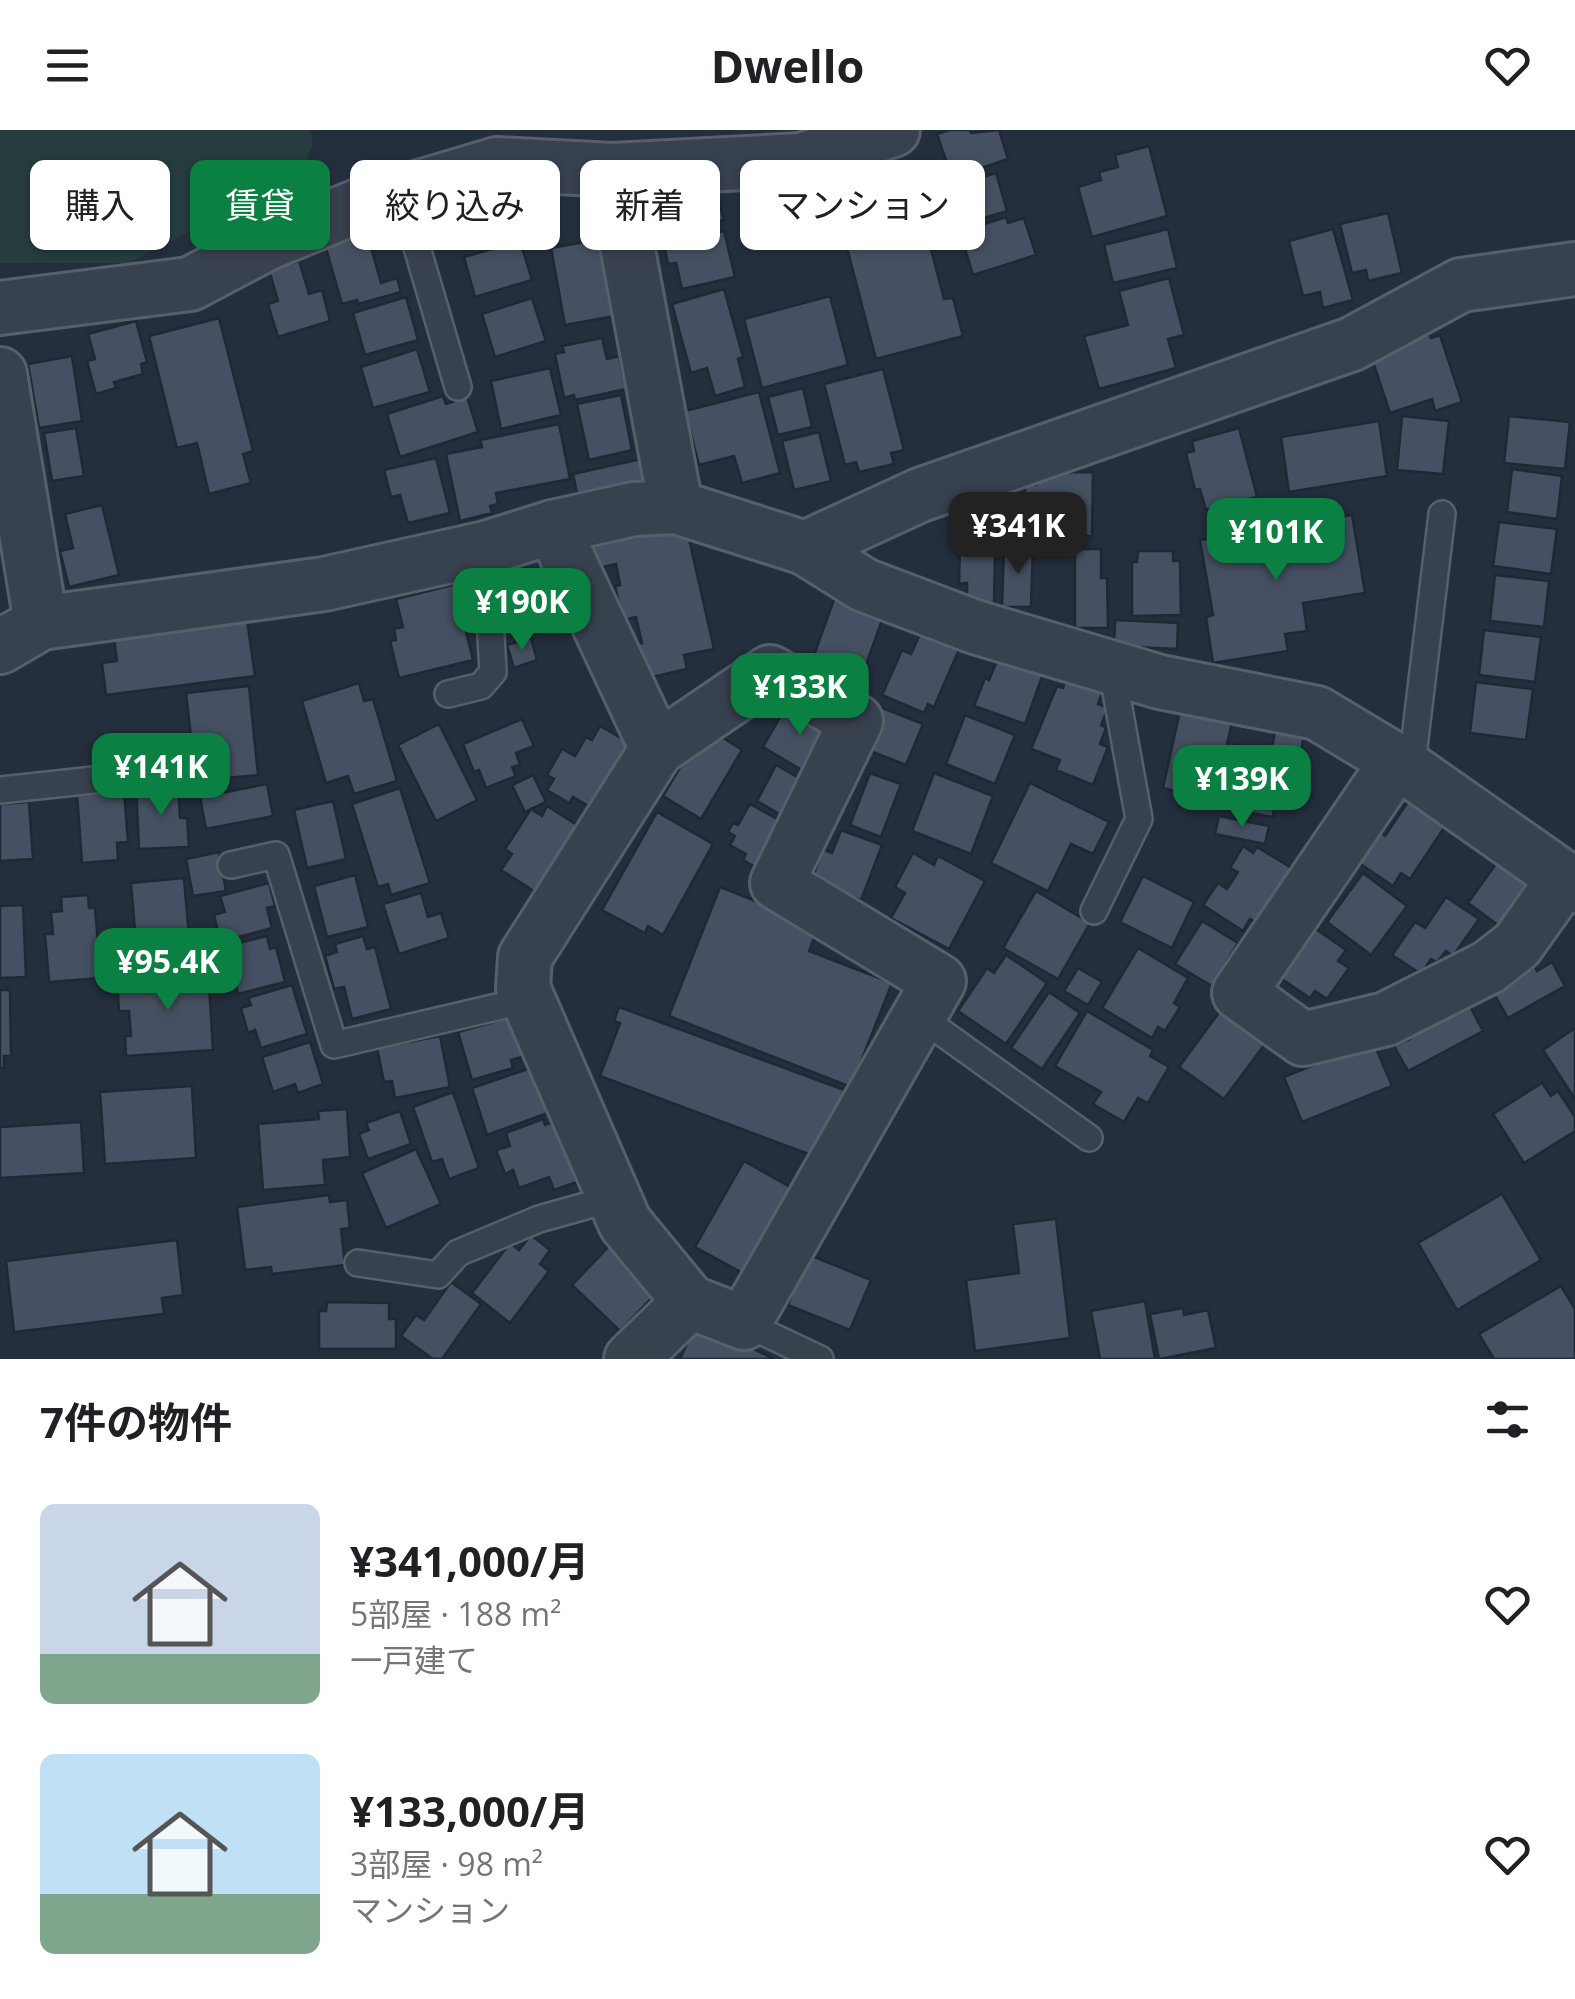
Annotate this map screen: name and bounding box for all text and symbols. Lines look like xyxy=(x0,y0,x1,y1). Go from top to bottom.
text: Dwello xyxy=(711,35,864,96)
icon: menu xyxy=(40,38,95,93)
icon: heart xyxy=(1480,38,1535,93)
chip: 購入 xyxy=(30,160,170,250)
chip: 賃貸 xyxy=(190,160,330,250)
chip: 絞り込み xyxy=(350,160,560,250)
chip: 新着 xyxy=(580,160,720,250)
chip: マンション xyxy=(740,160,985,250)
pin: ¥341K xyxy=(948,492,1088,577)
pin: ¥101K xyxy=(1206,498,1346,583)
text: ¥341K xyxy=(971,503,1065,546)
text: ¥101K xyxy=(1229,509,1323,552)
pin: ¥190K xyxy=(452,568,592,653)
text: ¥190K xyxy=(475,579,569,622)
pin: ¥133K xyxy=(730,653,870,738)
text: ¥133K xyxy=(753,664,847,707)
pin: ¥141K xyxy=(91,733,231,818)
text: ¥141K xyxy=(114,744,208,787)
pin: ¥139K xyxy=(1172,745,1312,830)
text: ¥139K xyxy=(1195,756,1289,799)
pin: ¥95.4K xyxy=(87,928,249,1013)
text: ¥95.4K xyxy=(116,939,220,982)
icon: filters xyxy=(1480,1392,1535,1447)
text: 7件の物件 xyxy=(40,1393,232,1450)
text: ¥341,000/月 xyxy=(350,1532,589,1589)
icon: home xyxy=(120,1544,240,1664)
icon: heart xyxy=(1480,1577,1535,1632)
text: 5部屋 · 188 m² xyxy=(350,1592,561,1635)
text: 一戸建て xyxy=(350,1638,478,1681)
text: ¥133,000/月 xyxy=(350,1782,589,1839)
icon: home xyxy=(120,1794,240,1914)
icon: heart xyxy=(1480,1827,1535,1882)
text: 3部屋 · 98 m² xyxy=(350,1842,543,1885)
text: マンション xyxy=(350,1888,510,1931)

